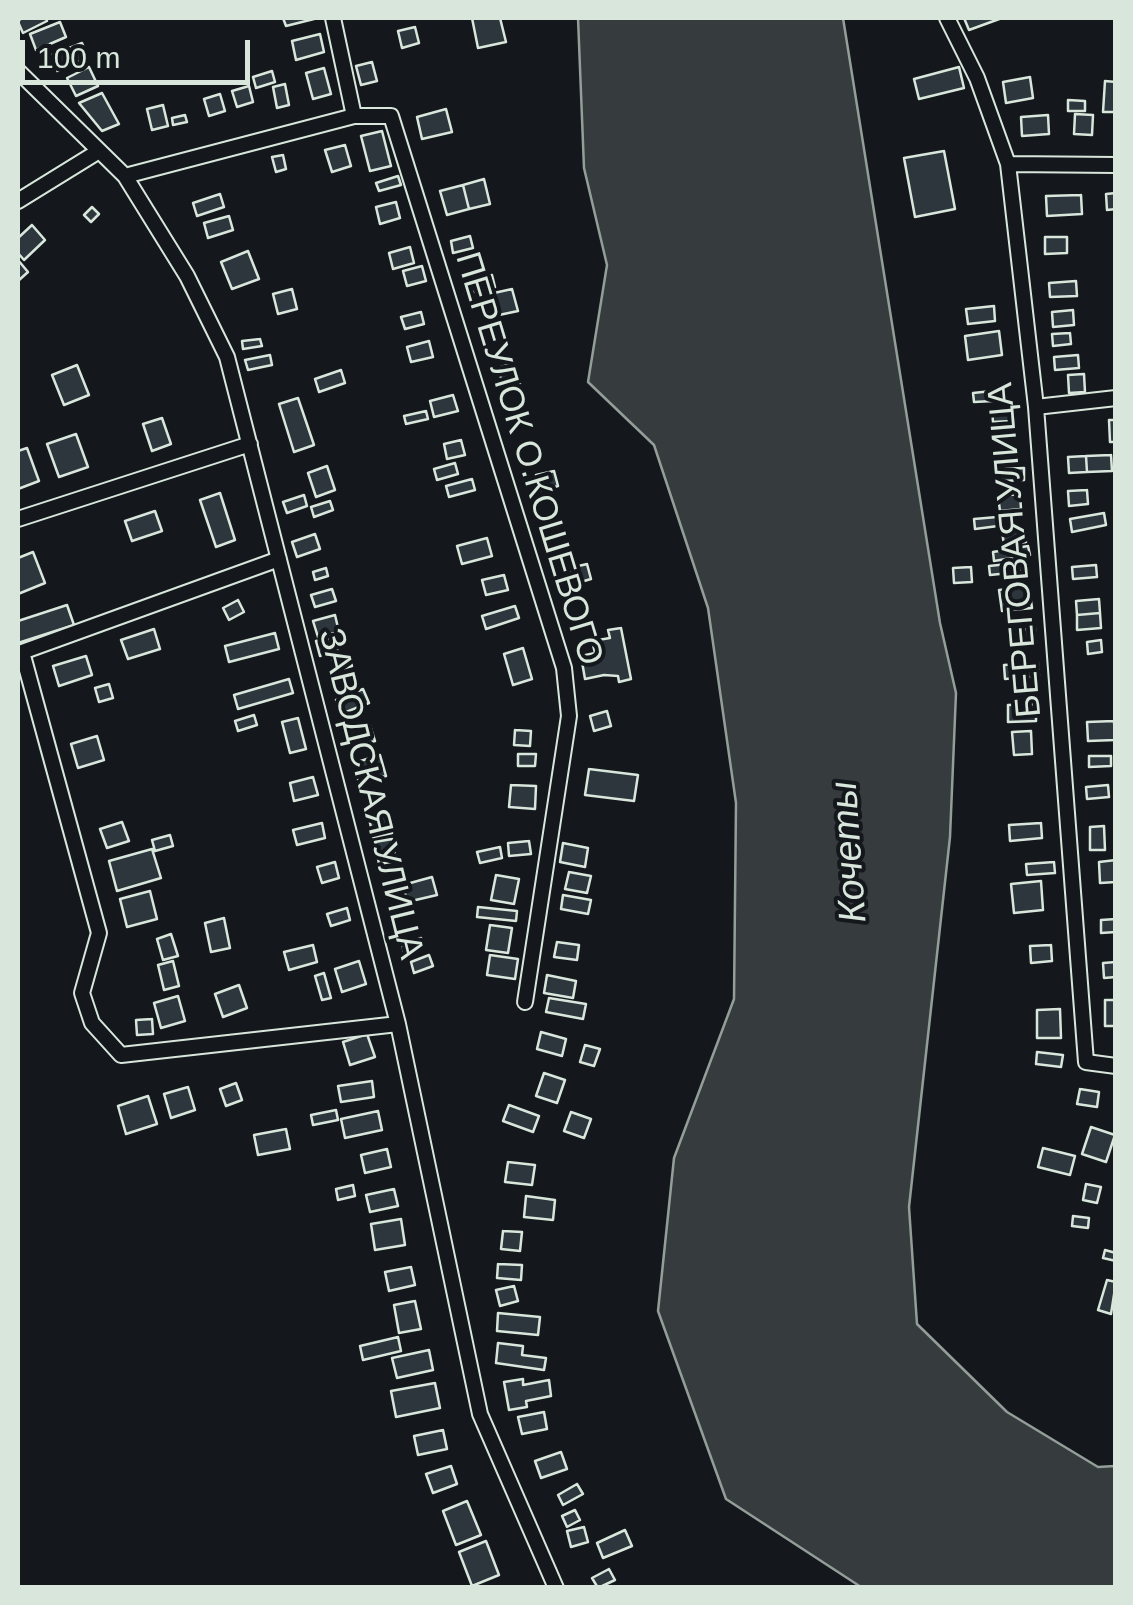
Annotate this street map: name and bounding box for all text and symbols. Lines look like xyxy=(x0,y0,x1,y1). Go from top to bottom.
scale bar xyxy=(25,20,255,82)
text: 100 m xyxy=(37,41,120,74)
street label: ПЕРЕУЛОК О.КОШЕВОГО xyxy=(445,247,611,671)
street label: БЕРЕГОВАЯ УЛИЦА xyxy=(980,381,1052,719)
street label: ЗАВОДСКАЯ УЛИЦА xyxy=(309,624,431,964)
water label: Кочеты xyxy=(822,780,878,924)

